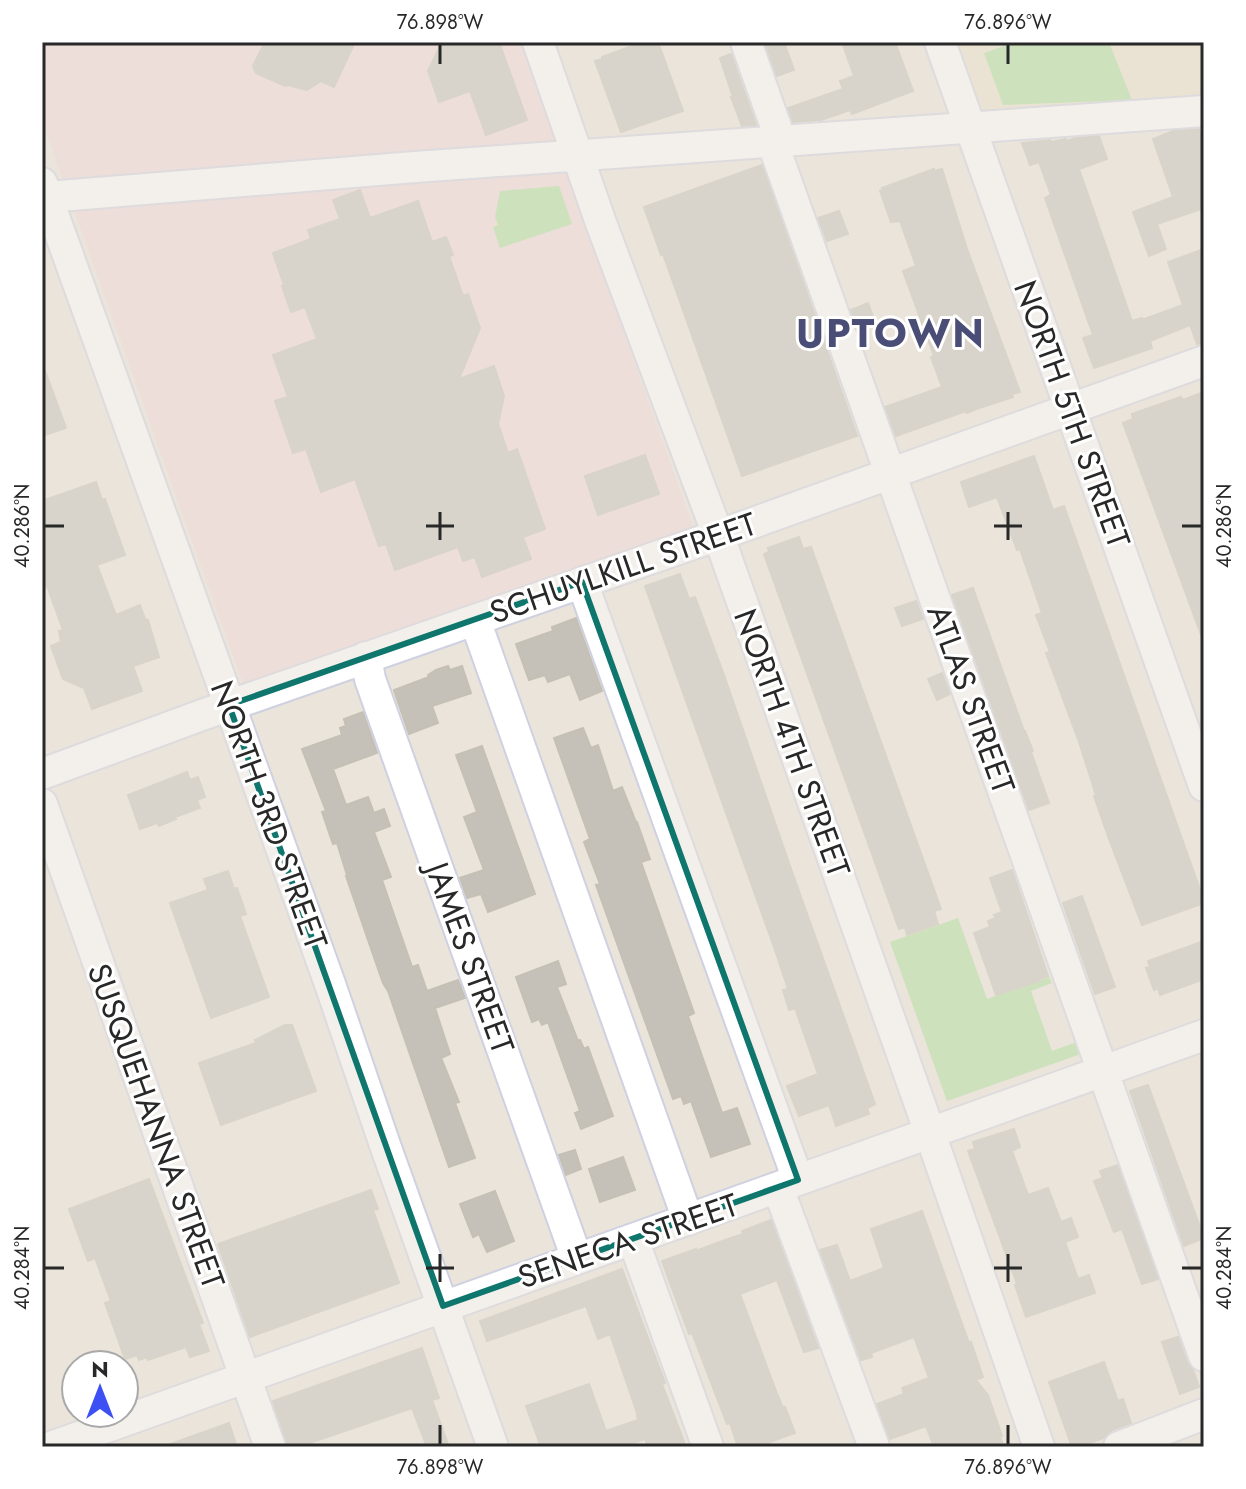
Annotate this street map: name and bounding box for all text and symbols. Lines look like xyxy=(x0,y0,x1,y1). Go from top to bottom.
text: 76.898°W xyxy=(397,8,484,37)
text: 76.896°W xyxy=(964,8,1052,37)
street label: NORTH 5TH STREET xyxy=(1002,274,1142,554)
district label: UPTOWN xyxy=(796,304,986,362)
text: 40.286°N xyxy=(8,484,37,568)
text: 40.286°N xyxy=(1210,484,1239,568)
street label: SCHUYLKILL STREET xyxy=(483,501,763,635)
street label: ATLAS STREET xyxy=(916,598,1026,800)
street label: NORTH 4TH STREET xyxy=(722,603,862,883)
street label: NORTH 3RD STREET xyxy=(199,674,339,956)
street label: JAMES STREET xyxy=(413,852,526,1060)
street label: SUSQUEHANNA STREET xyxy=(76,957,236,1295)
street label: SENECA STREET xyxy=(512,1182,744,1300)
text: 40.284°N xyxy=(8,1226,37,1310)
text: 40.284°N xyxy=(1210,1226,1239,1310)
north arrow xyxy=(60,1349,140,1429)
text: N xyxy=(91,1353,109,1385)
text: 76.898°W xyxy=(397,1453,484,1482)
text: 76.896°W xyxy=(964,1453,1052,1482)

